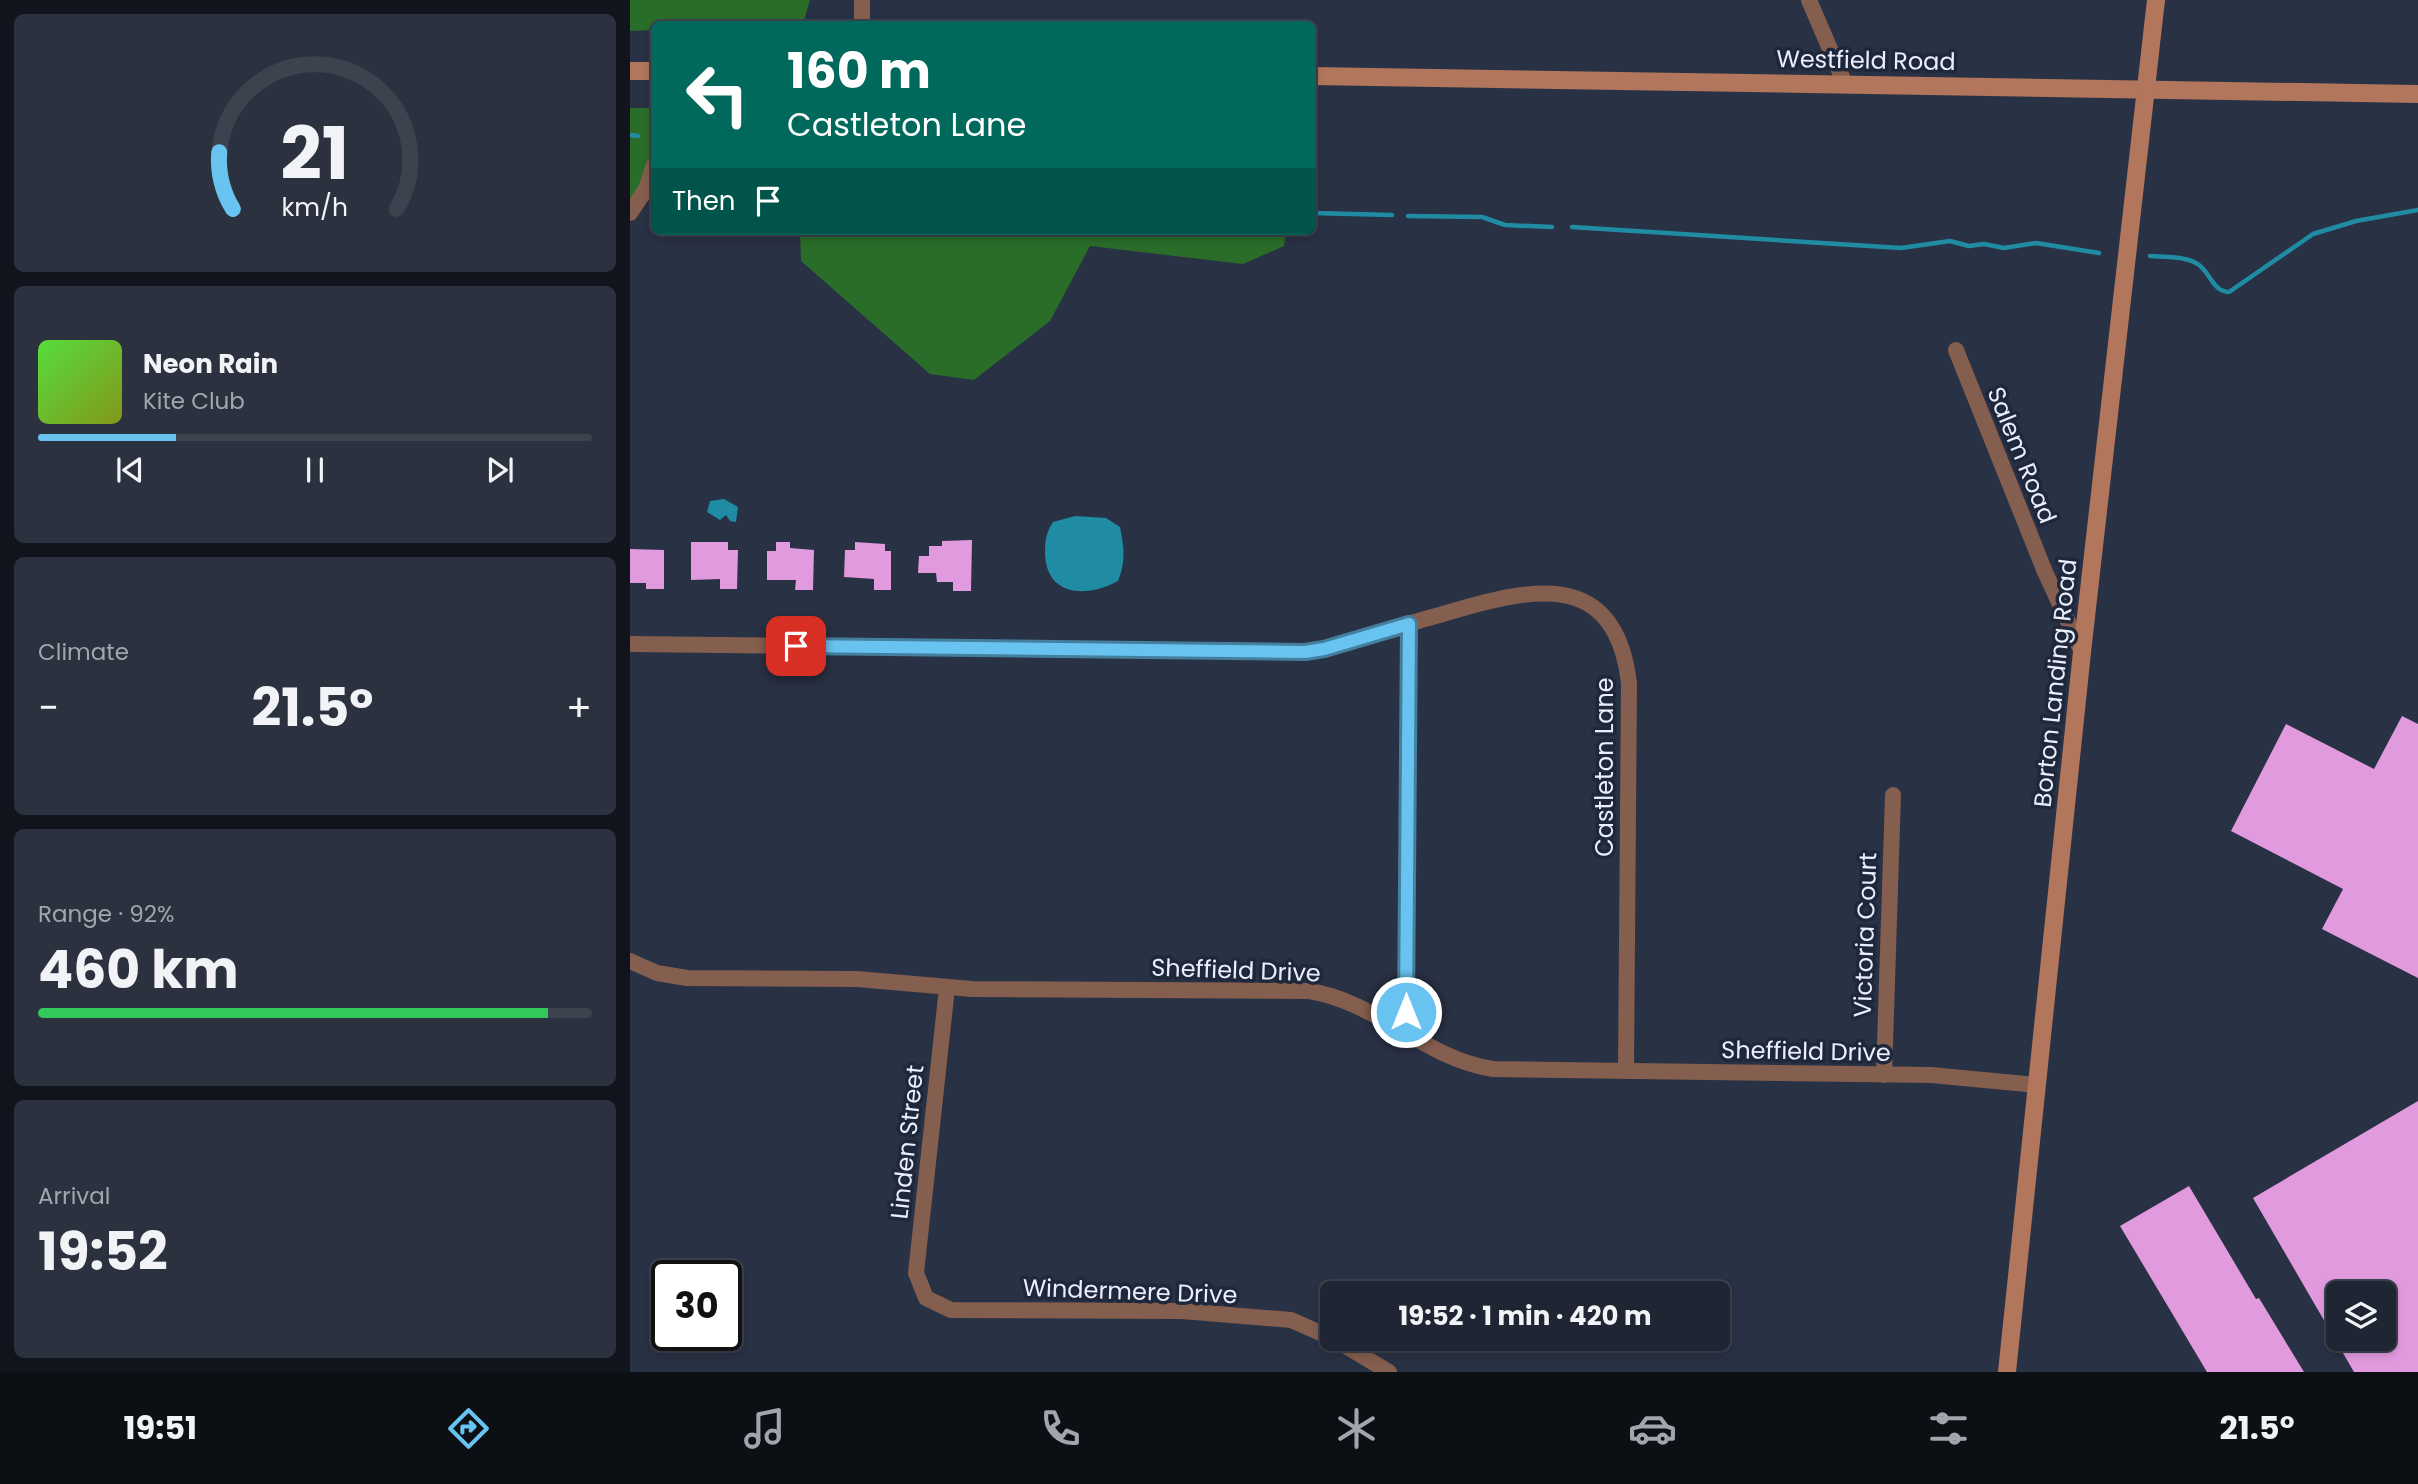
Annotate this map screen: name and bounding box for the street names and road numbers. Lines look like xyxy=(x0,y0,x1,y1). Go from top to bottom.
street label: Westfield Road xyxy=(1776,42,1956,78)
street label: Salem Road xyxy=(1980,382,2064,528)
street label: Borton Landing Road xyxy=(2026,557,2084,809)
street label: Castleton Lane xyxy=(1588,677,1621,857)
street label: Victoria Court xyxy=(1846,852,1884,1018)
street label: Sheffield Drive xyxy=(1151,951,1321,989)
street label: Sheffield Drive xyxy=(1721,1033,1891,1069)
street label: Linden Street xyxy=(883,1063,931,1221)
street label: Windermere Drive xyxy=(1022,1271,1238,1311)

